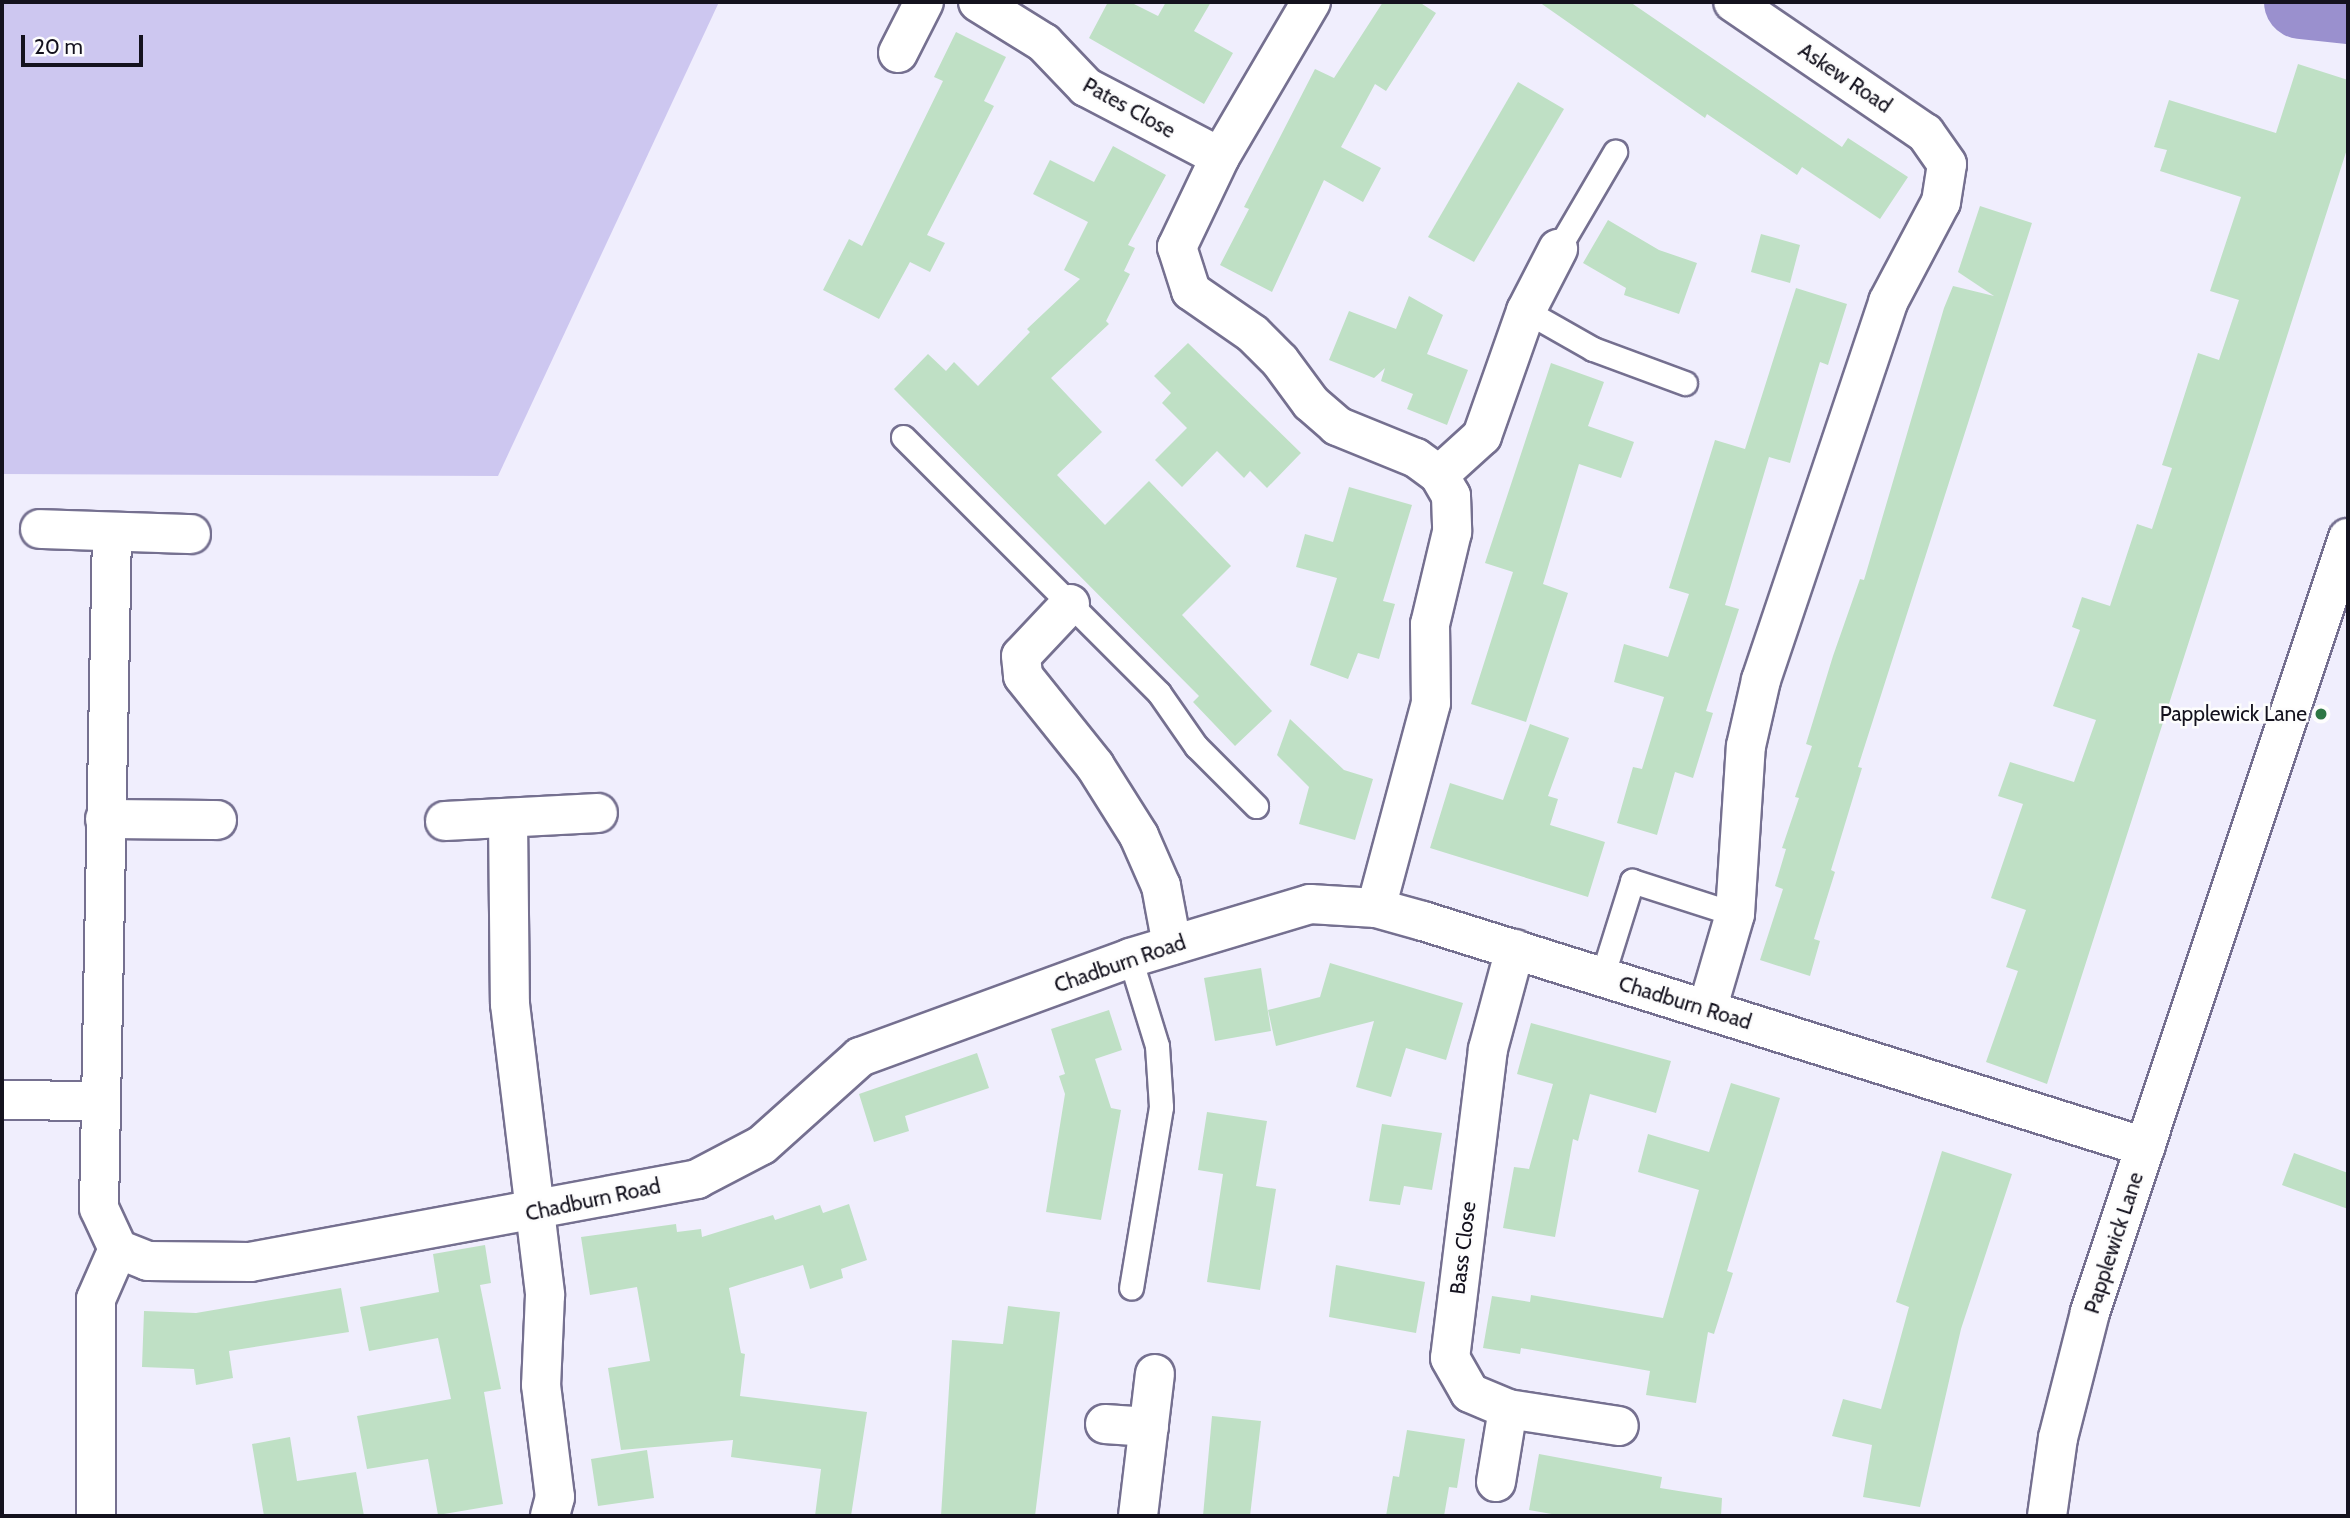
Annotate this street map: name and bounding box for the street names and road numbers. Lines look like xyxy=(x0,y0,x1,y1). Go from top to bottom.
street label: Askew Road xyxy=(1794,38,1896,118)
street label: Pates Close xyxy=(1078,72,1180,144)
street label: Chadburn Road xyxy=(1051,930,1189,998)
street label: Chadburn Road xyxy=(1616,971,1754,1035)
street label: Papplewick Lane xyxy=(2079,1169,2149,1317)
street label: Chadburn Road xyxy=(523,1173,663,1227)
street label: Bass Close xyxy=(1445,1200,1481,1296)

